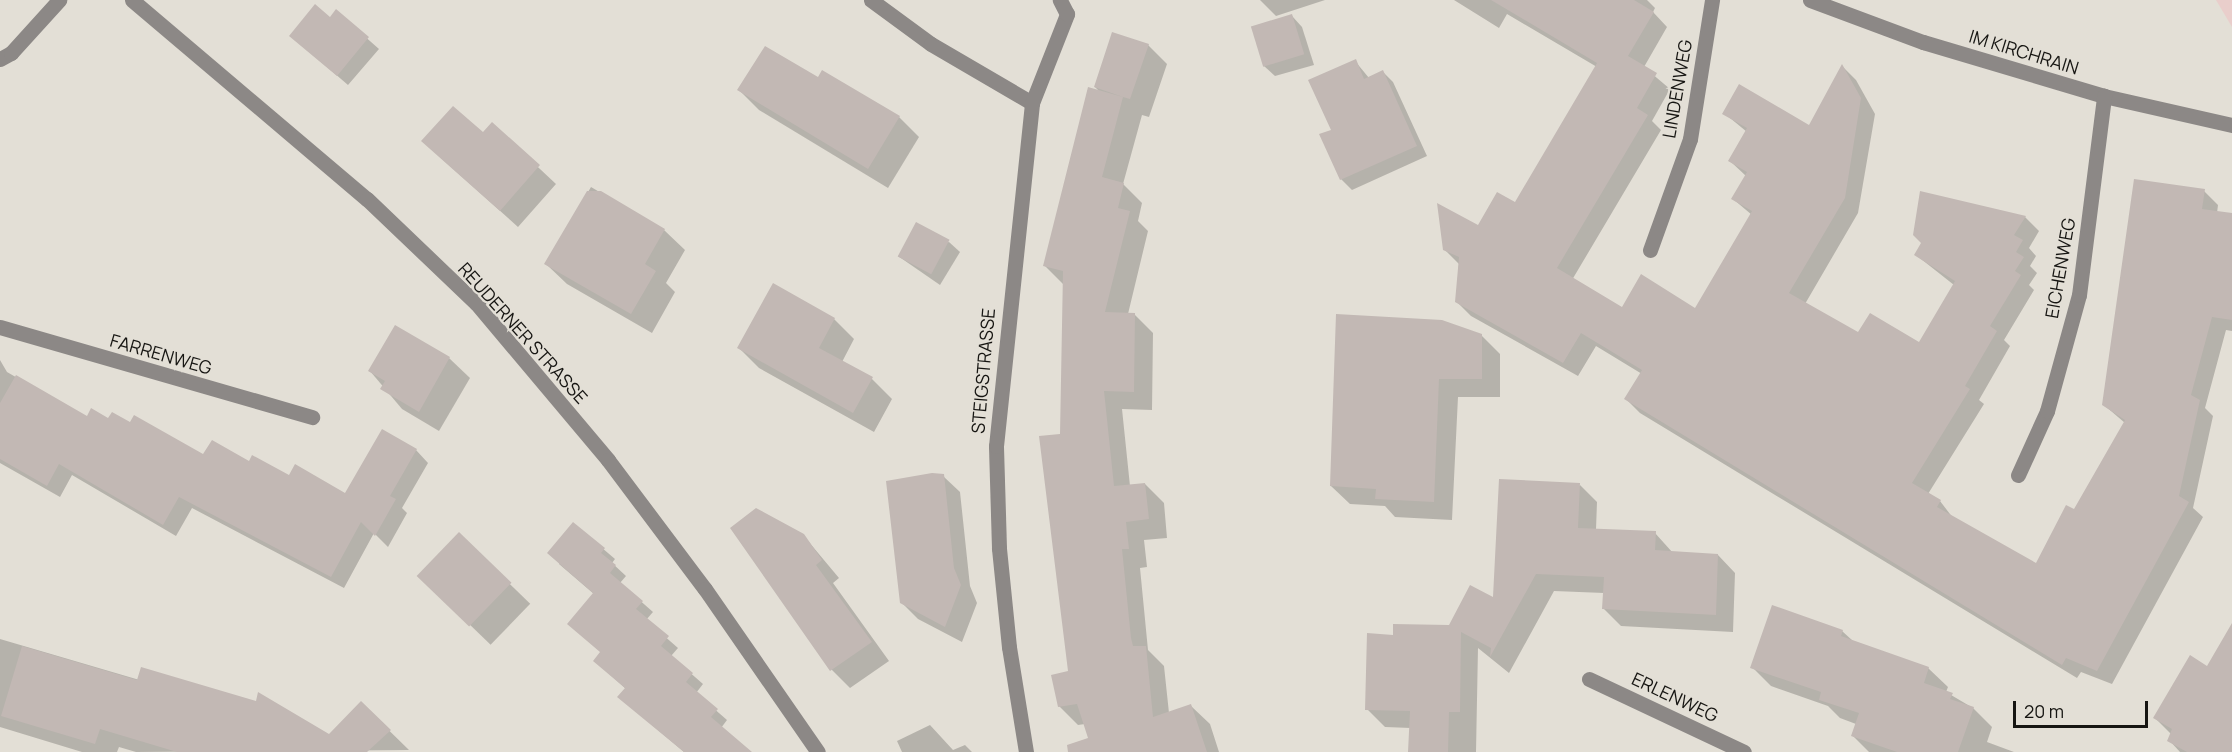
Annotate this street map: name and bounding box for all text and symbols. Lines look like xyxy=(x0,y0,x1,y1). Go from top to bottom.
street label: IM KIRCHRAIN xyxy=(1967,25,2081,79)
street label: LINDENWEG xyxy=(1658,38,1696,140)
street label: EICHENWEG xyxy=(2041,216,2079,320)
street label: REUDERNER STRASSE xyxy=(454,258,592,408)
street label: STEIGSTRASSE xyxy=(967,307,999,435)
street label: FARRENWEG xyxy=(108,329,214,379)
street label: ERLENWEG xyxy=(1628,668,1722,726)
scale bar xyxy=(2016,689,2151,727)
text: 20 m xyxy=(2024,699,2064,723)

